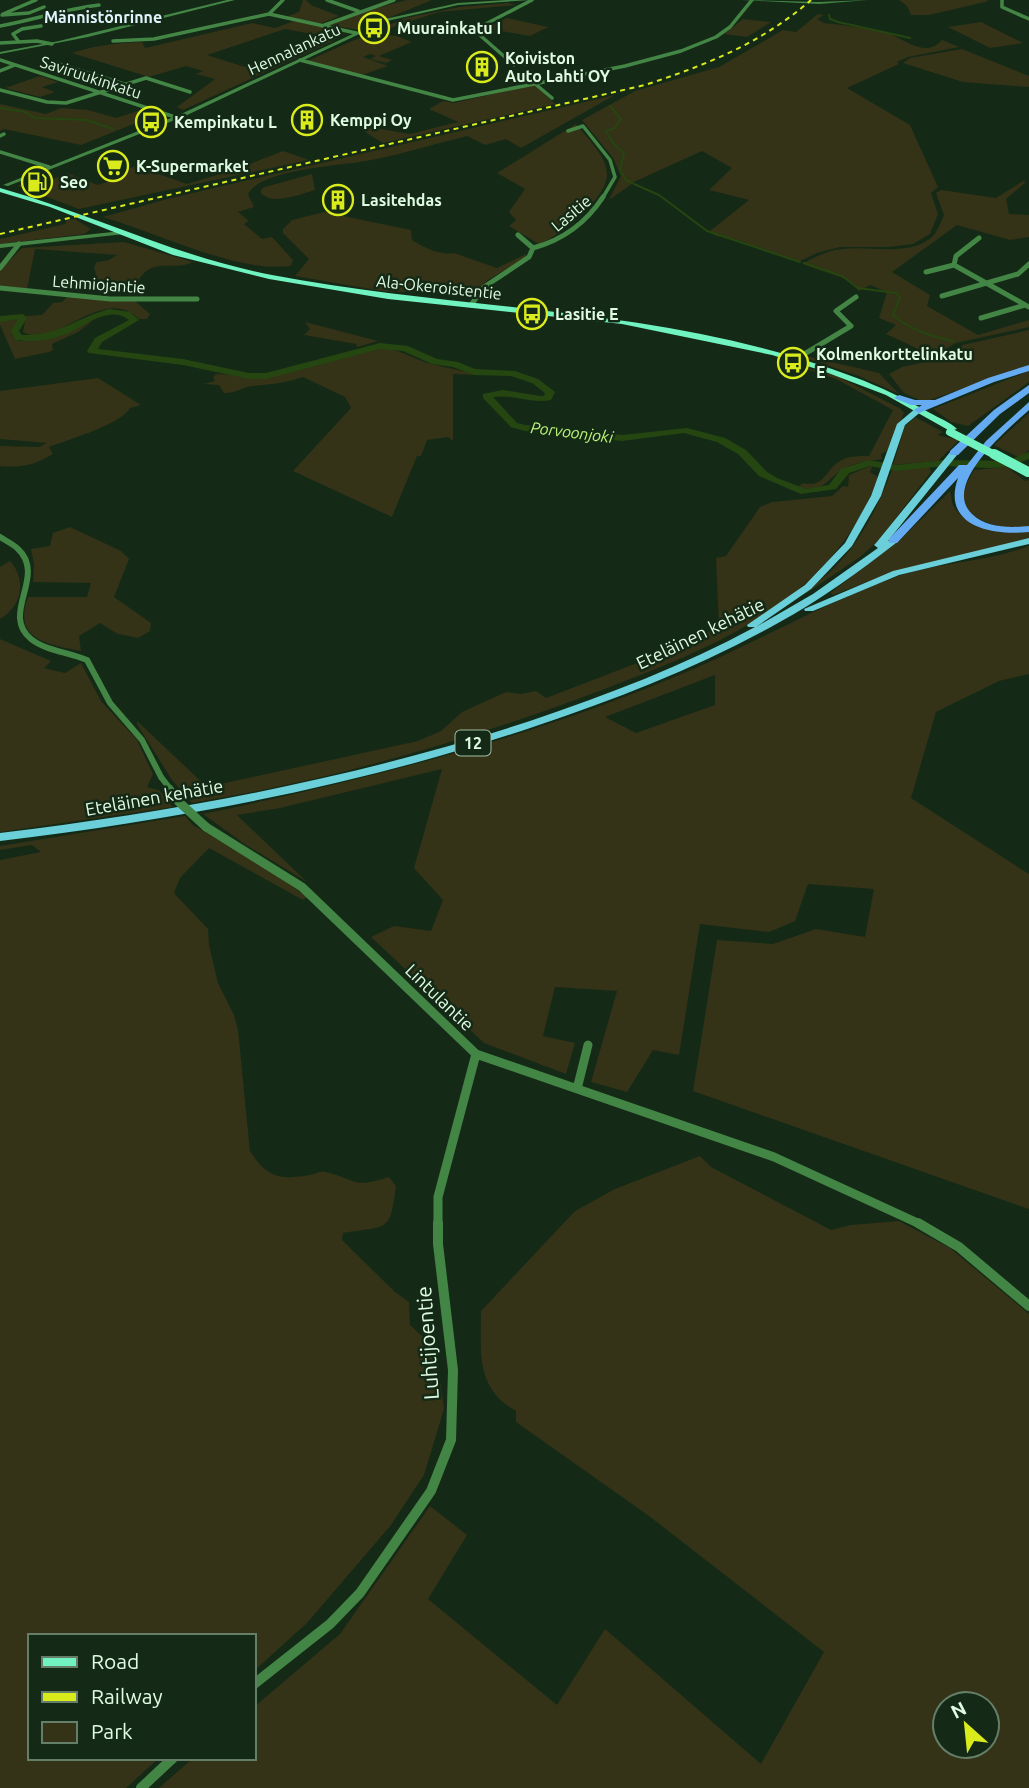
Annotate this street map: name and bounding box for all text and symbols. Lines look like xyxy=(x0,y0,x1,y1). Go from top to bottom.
district label: Männistönrinne xyxy=(44,8,162,26)
bus stop icon: Muurainkatu I xyxy=(357,11,391,45)
place label: Muurainkatu I xyxy=(397,19,501,37)
street label: Hennalankatu xyxy=(245,20,343,78)
place label: Koiviston Auto Lahti OY xyxy=(505,49,611,85)
building icon: Koiviston Auto Lahti OY xyxy=(465,50,499,84)
street label: Saviruukinkatu xyxy=(38,52,144,102)
building icon: Kemppi Oy xyxy=(290,103,324,137)
bus stop icon: Kempinkatu L xyxy=(134,105,168,139)
place label: Kemppi Oy xyxy=(330,111,412,129)
place label: Kempinkatu L xyxy=(174,113,277,131)
supermarket icon: K-Supermarket xyxy=(96,149,130,183)
place label: K-Supermarket xyxy=(136,157,249,175)
fuel station icon: Seo xyxy=(20,165,54,199)
place label: Seo xyxy=(60,173,88,191)
building icon: Lasitehdas xyxy=(321,183,355,217)
place label: Lasitehdas xyxy=(361,191,442,209)
street label: Lasitie xyxy=(548,191,594,235)
street label: Ala-Okeroistentie xyxy=(375,271,503,303)
street label: Lehmiojantie xyxy=(52,272,146,296)
bus stop icon: Lasitie E xyxy=(515,297,549,331)
place label: Lasitie E xyxy=(555,305,619,323)
place label: Kolmenkorttelinkatu E xyxy=(816,345,973,381)
bus stop icon: Kolmenkorttelinkatu E xyxy=(776,346,810,380)
water label: Porvoonjoki xyxy=(530,418,615,446)
street label: Eteläinen kehätie xyxy=(633,593,767,673)
road number: 12 xyxy=(456,730,490,756)
street label: Eteläinen kehätie xyxy=(83,775,225,819)
street label: Lintulantie xyxy=(402,960,478,1034)
street label: Luhtijoentie xyxy=(411,1285,443,1401)
legend xyxy=(28,1634,256,1760)
text: Road xyxy=(91,1649,139,1673)
text: Railway xyxy=(91,1684,163,1708)
north arrow xyxy=(931,1690,1001,1760)
text: N xyxy=(947,1697,970,1723)
text: Park xyxy=(91,1719,133,1743)

